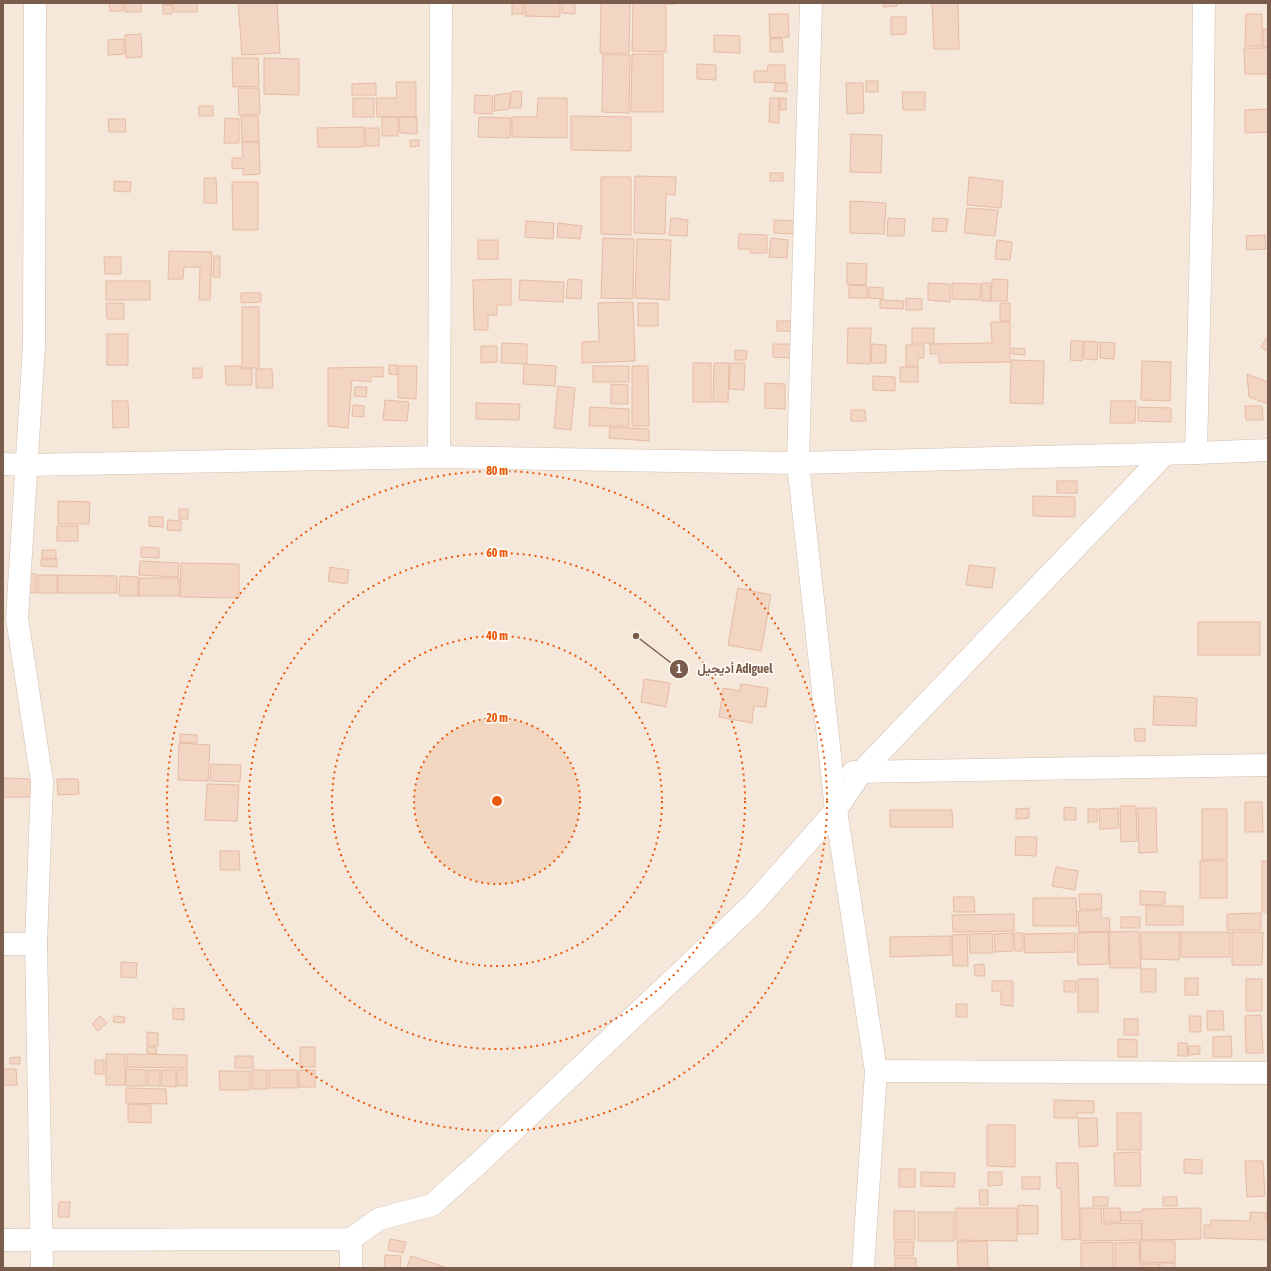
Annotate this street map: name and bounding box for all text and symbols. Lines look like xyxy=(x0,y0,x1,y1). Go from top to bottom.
text: 80 m xyxy=(486,464,508,478)
text: 60 m xyxy=(486,546,508,560)
text: 40 m xyxy=(485,629,508,643)
callout: أديجيل Adiguel xyxy=(669,656,780,681)
text: أديجيل Adiguel xyxy=(697,661,773,676)
text: 1 xyxy=(676,662,682,676)
text: 20 m xyxy=(486,711,508,725)
centre of rings xyxy=(490,794,504,808)

